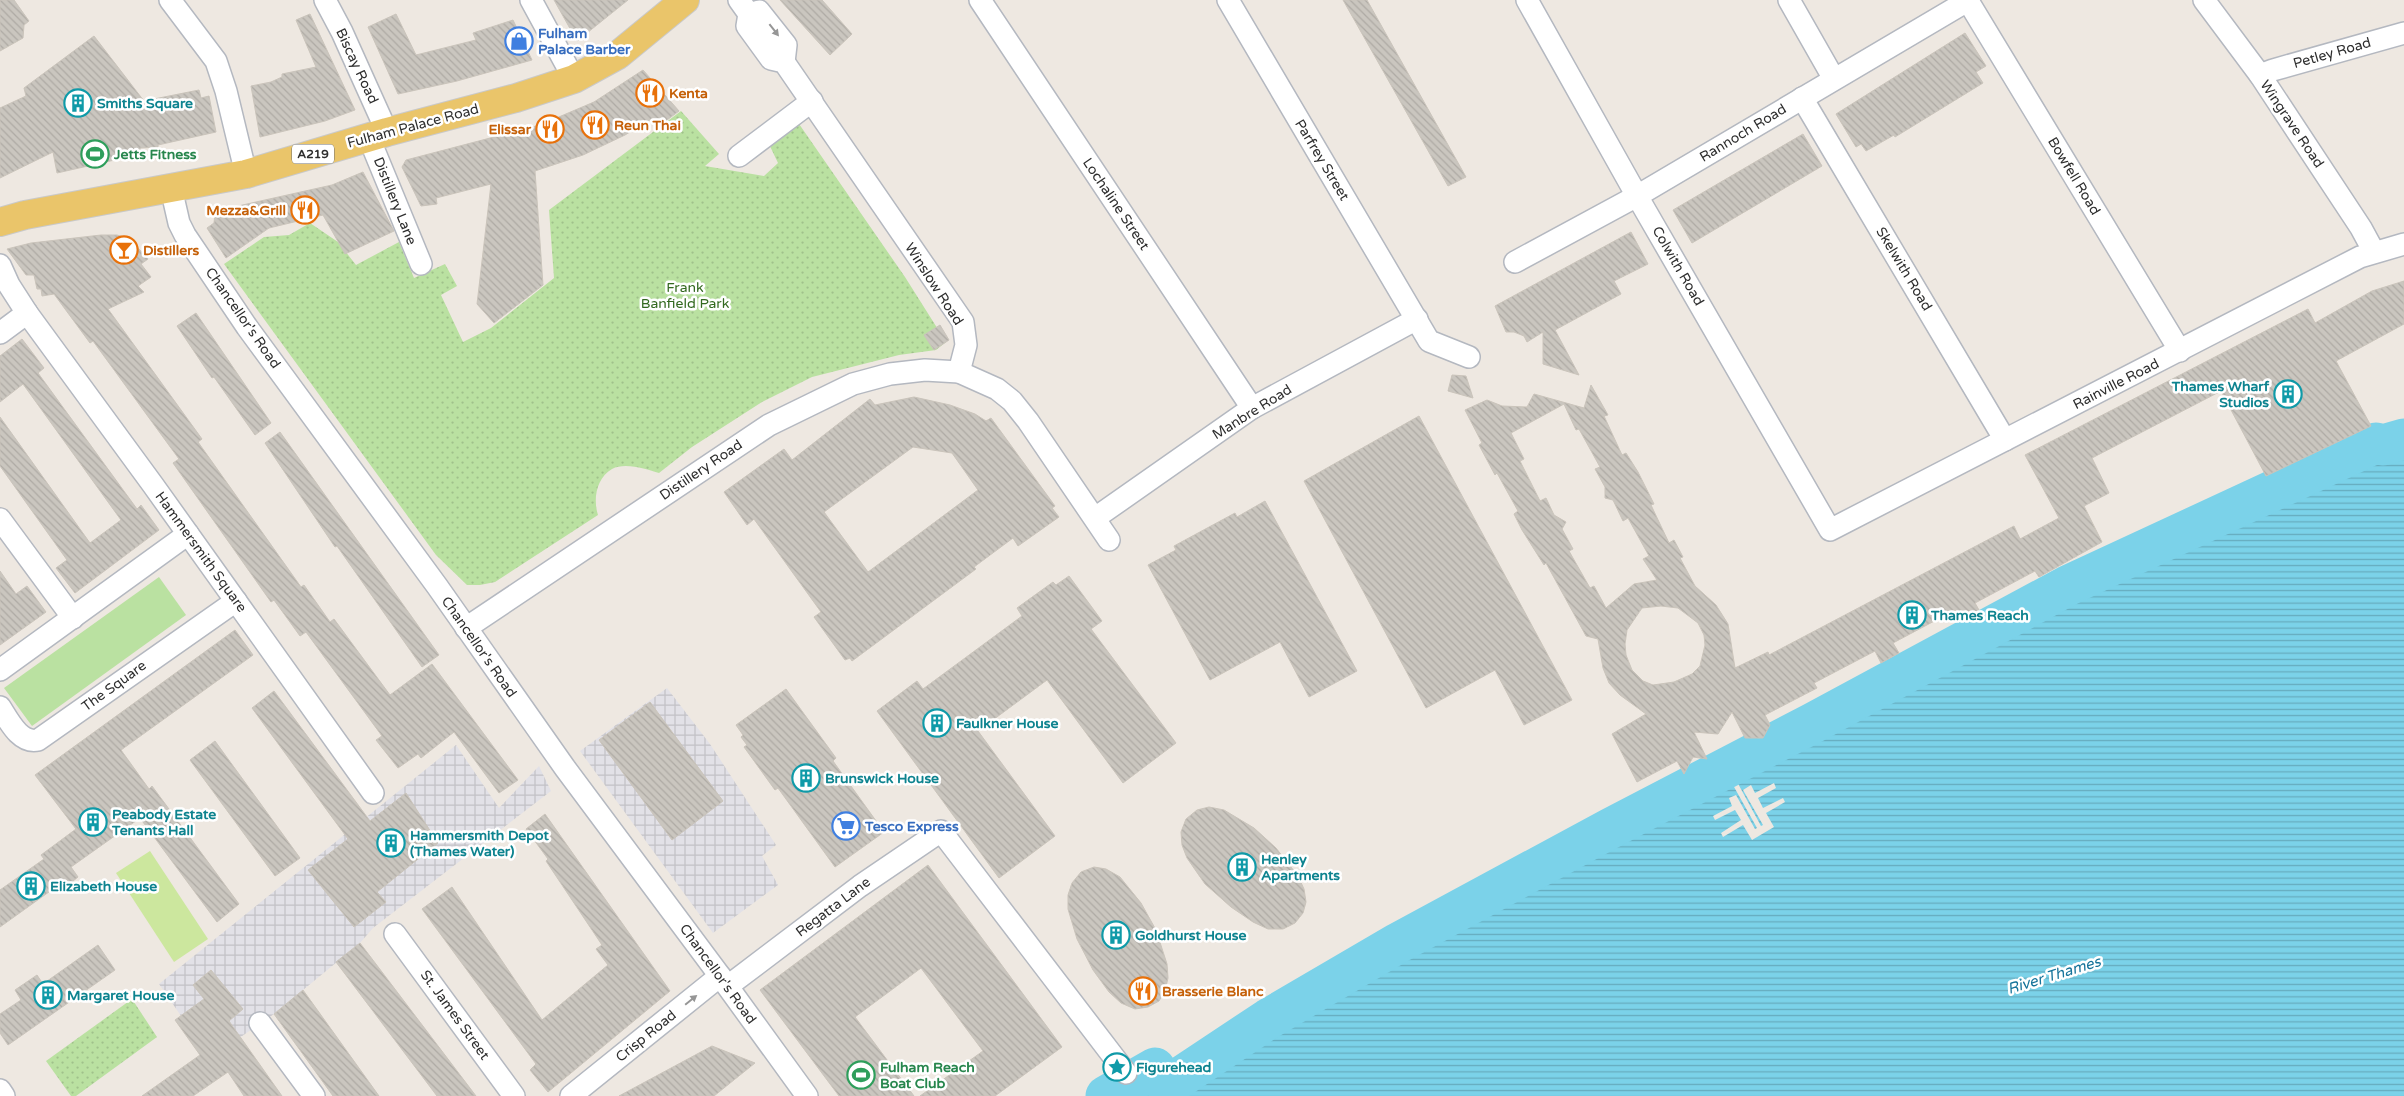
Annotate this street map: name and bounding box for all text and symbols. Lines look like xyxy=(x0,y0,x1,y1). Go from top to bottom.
one-way arrow xyxy=(769,23,780,36)
place label: Fulham Palace Barber xyxy=(538,25,631,58)
street label: Biscay Road xyxy=(332,26,382,106)
shop icon: Fulham Palace Barber xyxy=(504,26,534,56)
street label: Petley Road xyxy=(2291,34,2373,72)
street label: Wingrave Road xyxy=(2256,77,2328,171)
restaurant icon: Kenta xyxy=(635,78,665,108)
place label: Kenta xyxy=(669,85,708,102)
building icon: Smiths Square xyxy=(63,88,93,118)
place label: Smiths Square xyxy=(97,95,193,112)
street label: Fulham Palace Road xyxy=(345,100,481,152)
street label: Rannoch Road xyxy=(1697,100,1789,166)
restaurant icon: Reun Thai xyxy=(580,110,610,140)
restaurant icon: Elissar xyxy=(535,114,565,144)
street label: Parfrey Street xyxy=(1291,116,1353,204)
place label: Reun Thai xyxy=(614,117,681,134)
place label: Elissar xyxy=(488,121,532,138)
street label: Bowfell Road xyxy=(2044,134,2104,218)
sports icon: Jetts Fitness xyxy=(80,139,110,169)
road number: A219 xyxy=(292,144,334,164)
place label: Jetts Fitness xyxy=(113,146,197,163)
street label: Distillery Lane xyxy=(370,155,420,247)
street label: Lochaline Street xyxy=(1079,155,1153,254)
restaurant icon: Mezza&Grill xyxy=(290,195,320,225)
place label: Mezza&Grill xyxy=(206,202,286,219)
street label: Colwith Road xyxy=(1648,223,1708,309)
street label: Skelwith Road xyxy=(1872,224,1936,314)
bar icon: Distillers xyxy=(109,235,139,265)
street label: Winslow Road xyxy=(901,240,967,328)
place label: Distillers xyxy=(143,242,200,259)
street label: Chancellor's Road xyxy=(202,264,284,372)
park label: Frank Banfield Park xyxy=(641,279,730,312)
street label: Rainville Road xyxy=(2070,355,2162,413)
place label: Thames Wharf Studios xyxy=(2171,378,2270,411)
building icon: Thames Wharf Studios xyxy=(2273,379,2303,409)
street label: Manbre Road xyxy=(1209,381,1295,443)
street label: Distillery Road xyxy=(656,436,746,504)
street label: Hammersmith Square xyxy=(152,488,251,616)
street label: Chancellor's Road xyxy=(438,593,520,701)
building icon: Thames Reach xyxy=(1897,600,1927,630)
place label: Thames Reach xyxy=(1930,607,2029,624)
street label: The Square xyxy=(78,657,150,715)
building icon: Faulkner House xyxy=(922,708,952,738)
place label: Faulkner House xyxy=(956,715,1058,732)
building icon: Brunswick House xyxy=(791,763,821,793)
place label: Brunswick House xyxy=(825,770,939,787)
place label: Peabody Estate Tenants Hall xyxy=(111,806,216,839)
building icon: Peabody Estate Tenants Hall xyxy=(78,807,108,837)
supermarket icon: Tesco Express xyxy=(831,811,861,841)
place label: Tesco Express xyxy=(864,818,959,835)
place label: Hammersmith Depot (Thames Water) xyxy=(410,827,549,860)
building icon: Hammersmith Depot (Thames Water) xyxy=(376,828,406,858)
place label: Henley Apartments xyxy=(1261,851,1340,884)
building icon: Henley Apartments xyxy=(1227,852,1257,882)
building icon: Elizabeth House xyxy=(16,871,46,901)
street label: Regatta Lane xyxy=(792,873,874,941)
place label: Elizabeth House xyxy=(50,878,157,895)
building icon: Goldhurst House xyxy=(1101,920,1131,950)
street label: Chancellor's Road xyxy=(676,921,760,1027)
place label: Goldhurst House xyxy=(1135,927,1247,944)
water label: River Thames xyxy=(2005,952,2104,998)
street label: St. James Street xyxy=(417,967,494,1064)
restaurant icon: Brasserie Blanc xyxy=(1128,976,1158,1006)
building icon: Margaret House xyxy=(33,980,63,1010)
place label: Brasserie Blanc xyxy=(1162,983,1264,1000)
place label: Margaret House xyxy=(67,987,174,1004)
one-way arrow xyxy=(684,994,697,1005)
street label: Crisp Road xyxy=(612,1006,680,1066)
place icon: Figurehead xyxy=(1102,1052,1132,1082)
place label: Fulham Reach Boat Club xyxy=(880,1059,975,1092)
place label: Figurehead xyxy=(1136,1059,1212,1076)
sports icon: Fulham Reach Boat Club xyxy=(846,1060,876,1090)

